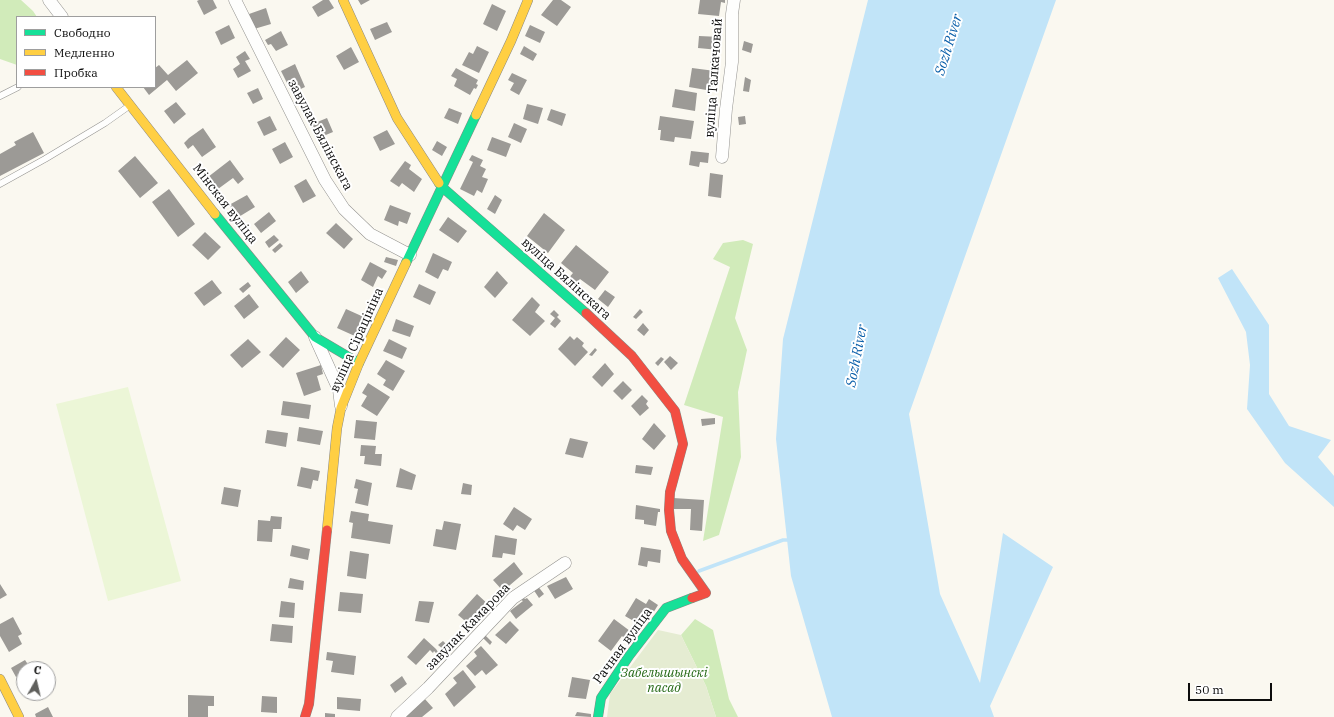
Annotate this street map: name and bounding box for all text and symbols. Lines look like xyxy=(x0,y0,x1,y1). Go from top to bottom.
water label: Sozh River xyxy=(932,12,966,78)
legend xyxy=(16,16,156,88)
street label: вуліца Талкачовай xyxy=(702,18,726,138)
text: Свободно xyxy=(54,25,111,40)
text: Медленно xyxy=(54,45,115,60)
text: Пробка xyxy=(54,65,98,80)
street label: завулак Бялінскага xyxy=(284,77,356,193)
street label: Мінская вуліца xyxy=(189,161,261,247)
street label: вуліца Бялінскага xyxy=(518,235,614,323)
street label: вуліца Сірацініна xyxy=(327,285,387,395)
water label: Sozh River xyxy=(843,323,871,389)
street label: завулак Камарова xyxy=(422,580,514,674)
street label: Рачная вуліца xyxy=(590,605,656,687)
north arrow xyxy=(16,661,56,701)
text: С xyxy=(33,663,42,678)
park label: Забелышынскі пасад xyxy=(620,665,708,696)
scale bar xyxy=(1190,675,1274,701)
text: 50 m xyxy=(1195,682,1224,697)

